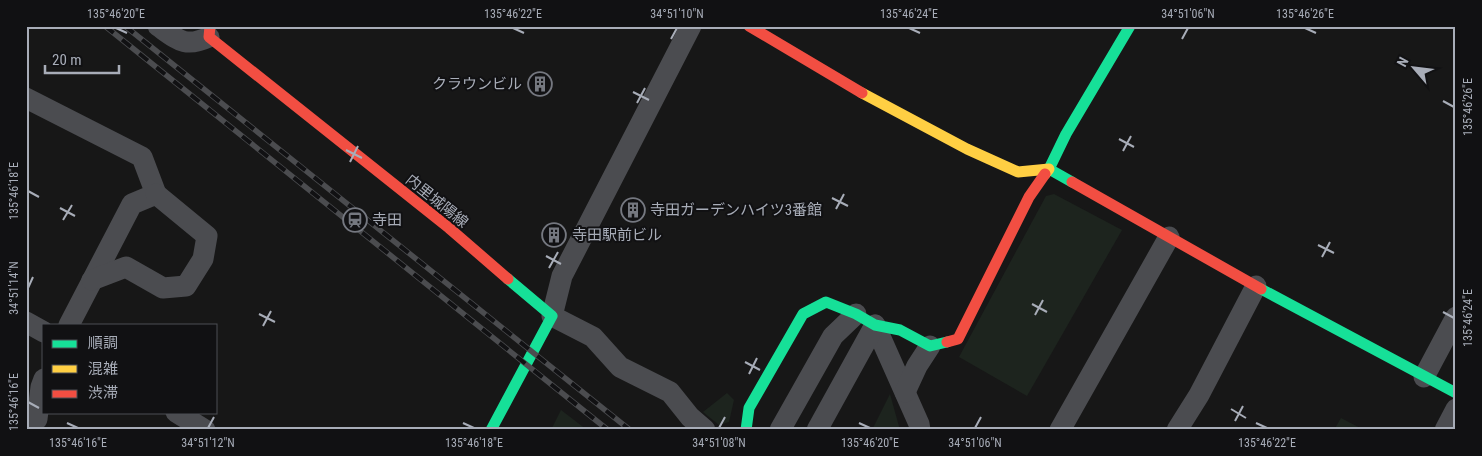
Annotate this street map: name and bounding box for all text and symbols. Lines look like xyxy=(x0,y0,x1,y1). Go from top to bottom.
text: 135°46'20"E xyxy=(87,7,145,21)
text: 135°46'22"E xyxy=(484,7,542,21)
text: 34°51'10"N xyxy=(650,7,704,21)
text: 135°46'24"E xyxy=(880,7,938,21)
text: 34°51'06"N xyxy=(1161,7,1215,21)
text: 135°46'26"E xyxy=(1276,7,1334,21)
scale bar xyxy=(45,42,119,74)
north arrow xyxy=(1390,42,1440,92)
text: 20 m xyxy=(52,51,82,69)
text: N xyxy=(1393,54,1412,69)
building icon: クラウンビル xyxy=(527,71,553,97)
place label: クラウンビル xyxy=(432,75,522,93)
text: 135°46'26"E xyxy=(1461,78,1475,136)
text: 135°46'18"E xyxy=(7,162,21,220)
street label: 内里城陽線 xyxy=(402,170,472,232)
building icon: 寺田ガーデンハイツ3番館 xyxy=(620,197,646,223)
place label: 寺田ガーデンハイツ3番館 xyxy=(650,201,822,219)
station icon: 寺田 xyxy=(342,207,368,233)
place label: 寺田 xyxy=(372,211,402,229)
building icon: 寺田駅前ビル xyxy=(541,222,567,248)
place label: 寺田駅前ビル xyxy=(572,226,662,244)
text: 34°51'14"N xyxy=(7,261,21,315)
text: 135°46'24"E xyxy=(1461,289,1475,347)
legend xyxy=(42,324,218,414)
text: 順調 xyxy=(88,334,118,352)
text: 混雑 xyxy=(88,360,118,378)
text: 135°46'16"E xyxy=(7,373,21,431)
text: 渋滞 xyxy=(88,384,118,402)
text: 135°46'16"E xyxy=(49,436,107,450)
text: 34°51'12"N xyxy=(181,436,235,450)
text: 135°46'18"E xyxy=(445,436,503,450)
text: 34°51'08"N xyxy=(692,436,746,450)
text: 135°46'20"E xyxy=(841,436,899,450)
text: 34°51'06"N xyxy=(948,436,1002,450)
text: 135°46'22"E xyxy=(1238,436,1296,450)

